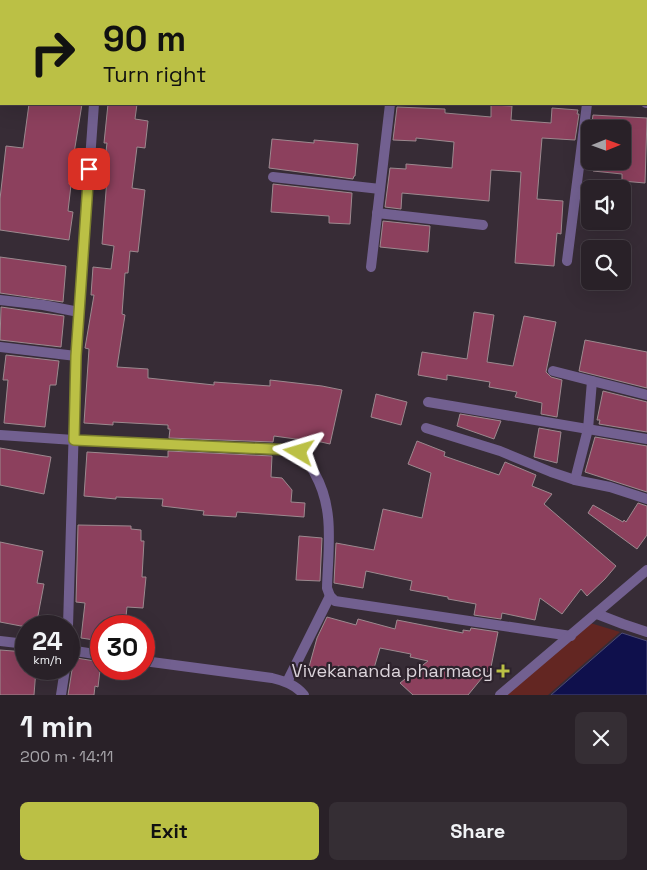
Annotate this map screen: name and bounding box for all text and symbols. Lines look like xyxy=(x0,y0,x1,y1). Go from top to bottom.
text: 90 m xyxy=(103,17,186,61)
icon: right xyxy=(20,20,85,85)
text: Turn right xyxy=(103,60,206,88)
north arrow xyxy=(581,120,631,170)
map controls xyxy=(581,120,631,290)
pin xyxy=(68,148,110,190)
icon: arrive xyxy=(75,155,103,183)
button: sound xyxy=(581,180,631,230)
button: search xyxy=(581,240,631,290)
position arrow xyxy=(272,425,324,477)
speed limit sign: 30 xyxy=(90,615,155,680)
text: 24 xyxy=(32,625,63,657)
text: km/h xyxy=(33,652,62,668)
place label: Vivekananda pharmacy xyxy=(292,659,493,682)
marker: Vivekananda pharmacy xyxy=(497,665,509,677)
text: 1 min xyxy=(20,707,93,746)
button: close xyxy=(575,712,627,764)
text: 200 m · 14:11 xyxy=(20,746,113,767)
button: Exit xyxy=(20,802,319,860)
button: Share xyxy=(329,802,627,860)

